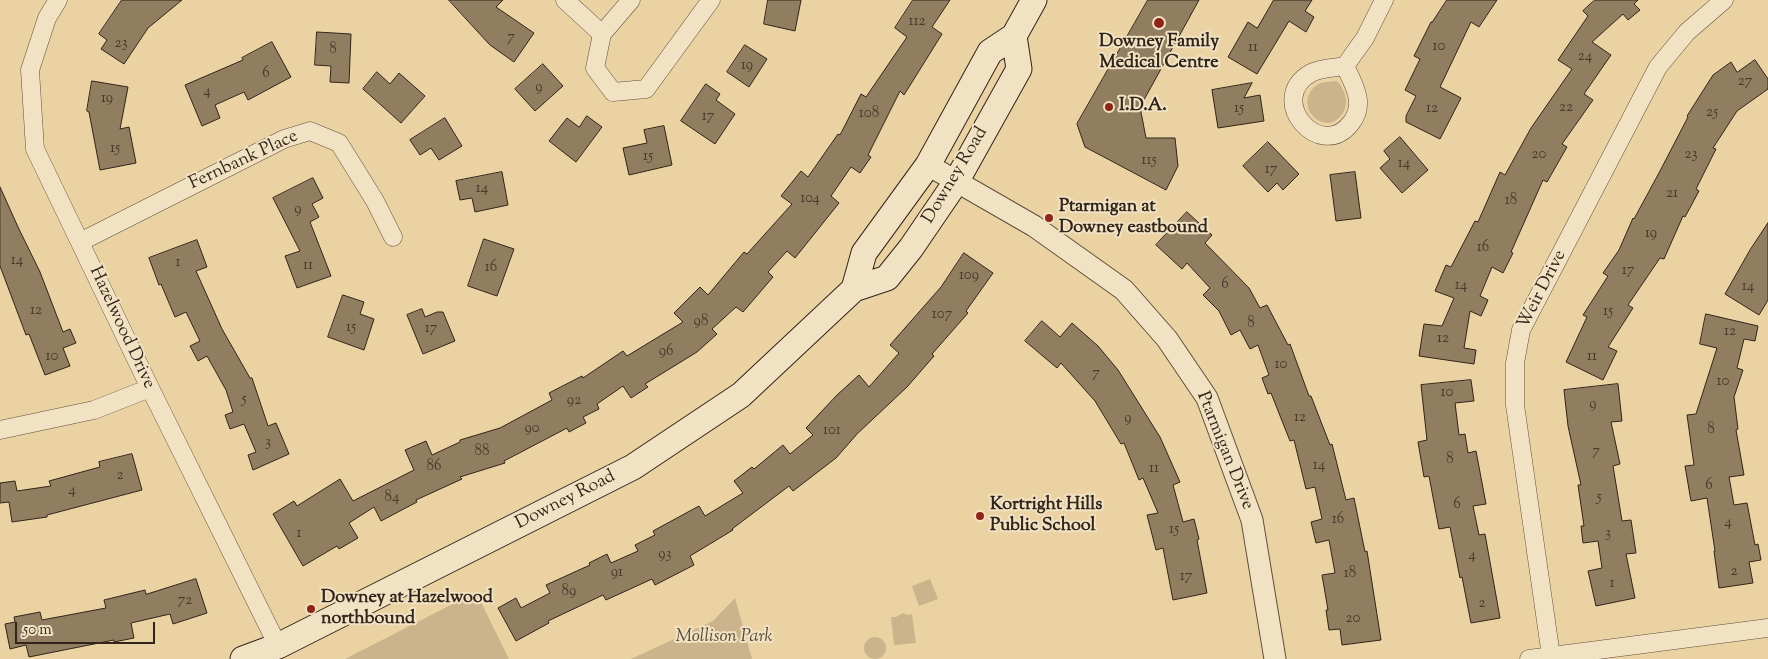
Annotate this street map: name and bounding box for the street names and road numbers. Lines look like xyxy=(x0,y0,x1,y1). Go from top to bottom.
street label: Downey Road xyxy=(919,124,993,228)
street label: Fernbank Place xyxy=(186,126,302,196)
street label: Weir Drive xyxy=(1514,247,1572,333)
street label: Hazelwood Drive xyxy=(83,263,159,393)
street label: Ptarmigan Drive xyxy=(1190,389,1258,513)
street label: Downey Road xyxy=(513,467,619,535)

